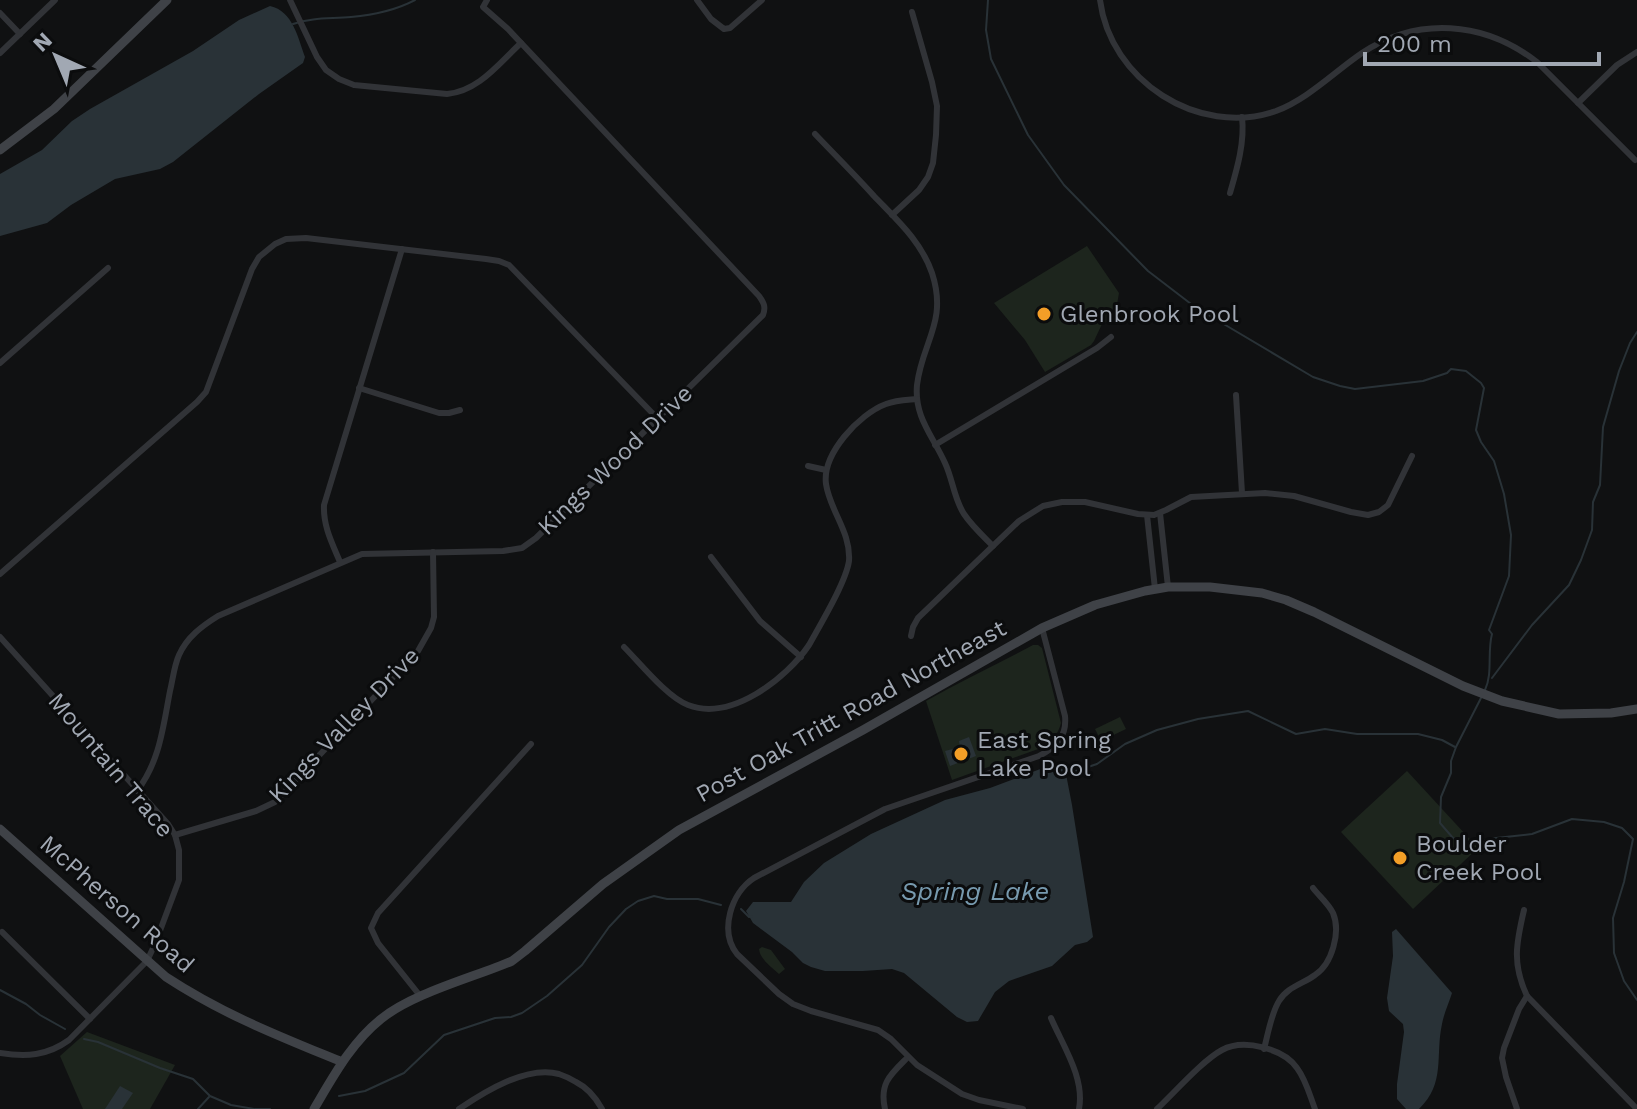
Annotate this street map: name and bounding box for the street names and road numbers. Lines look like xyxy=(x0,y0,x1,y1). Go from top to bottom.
street label: Kings Wood Drive xyxy=(532,379,698,541)
street label: Post Oak Tritt Road Northeast xyxy=(691,614,1011,808)
street label: Kings Valley Drive xyxy=(263,642,425,808)
street label: Mountain Trace xyxy=(42,687,180,843)
street label: McPherson Road xyxy=(34,829,200,979)

